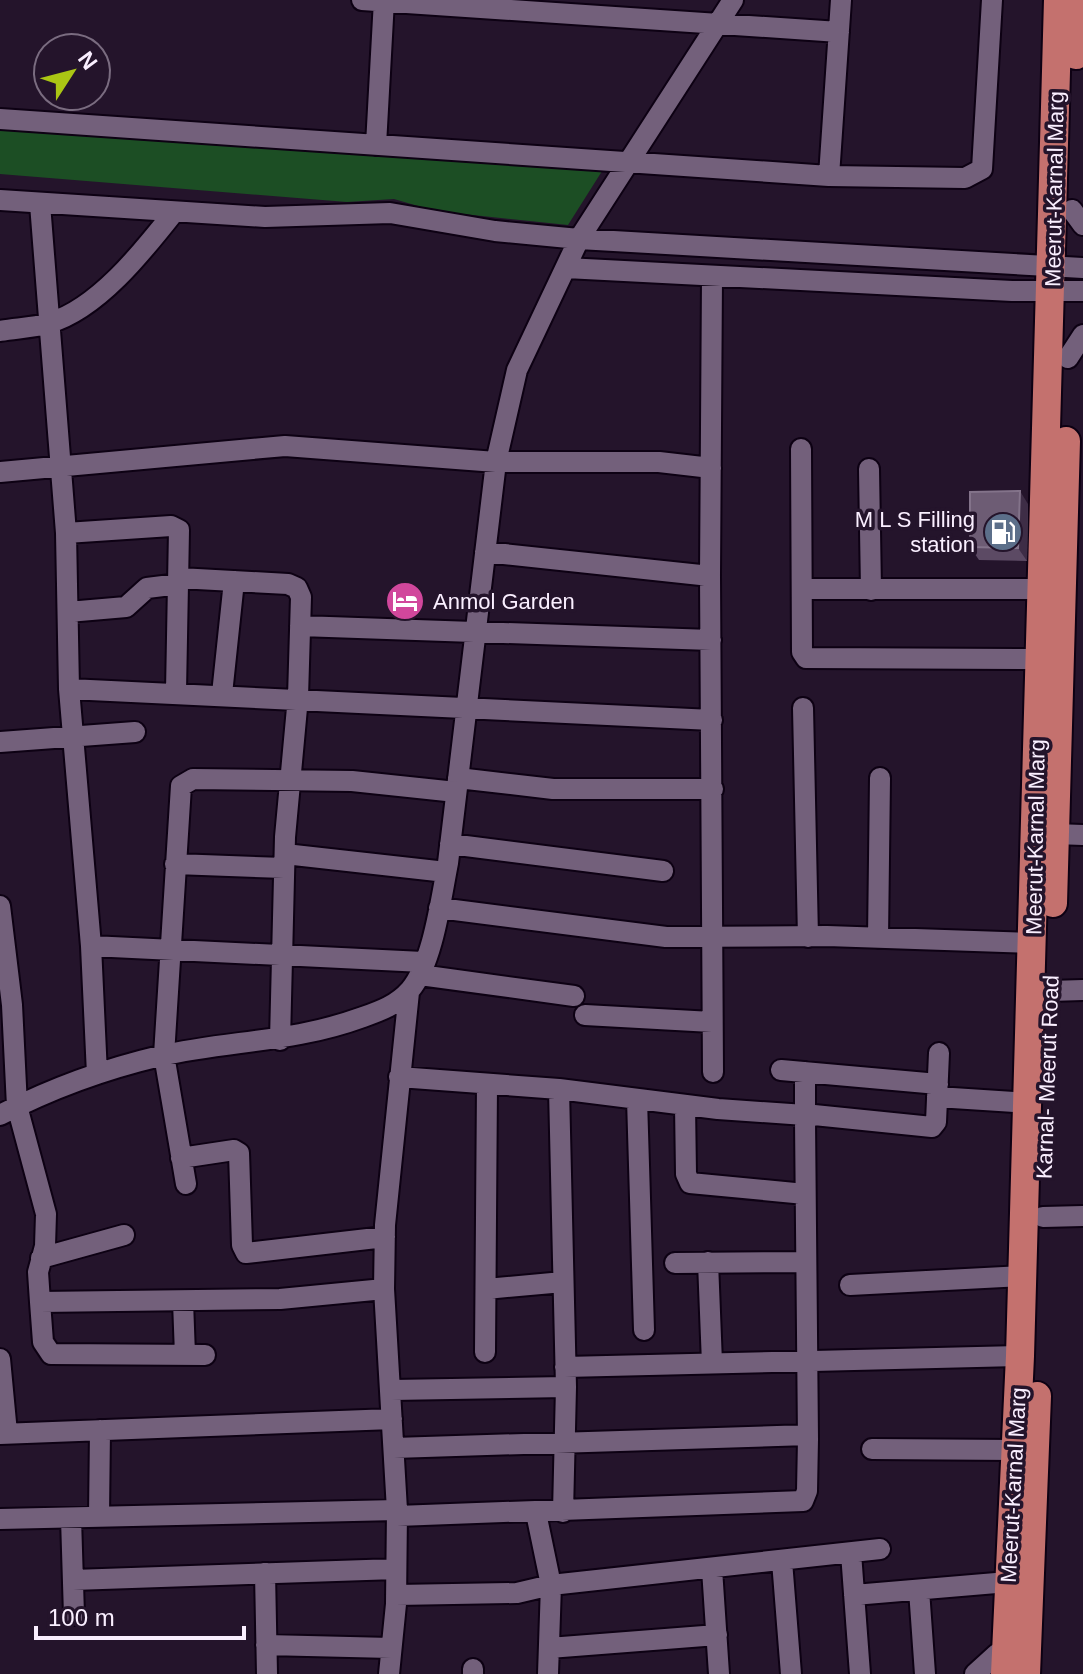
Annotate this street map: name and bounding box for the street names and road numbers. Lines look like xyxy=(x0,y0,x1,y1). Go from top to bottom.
street label: Meerut-Karnal Marg xyxy=(1040,91,1069,287)
street label: Meerut-Karnal Marg xyxy=(1021,739,1050,935)
street label: Karnal- Meerut Road xyxy=(1031,975,1064,1180)
street label: Meerut-Karnal Marg xyxy=(996,1387,1031,1583)

